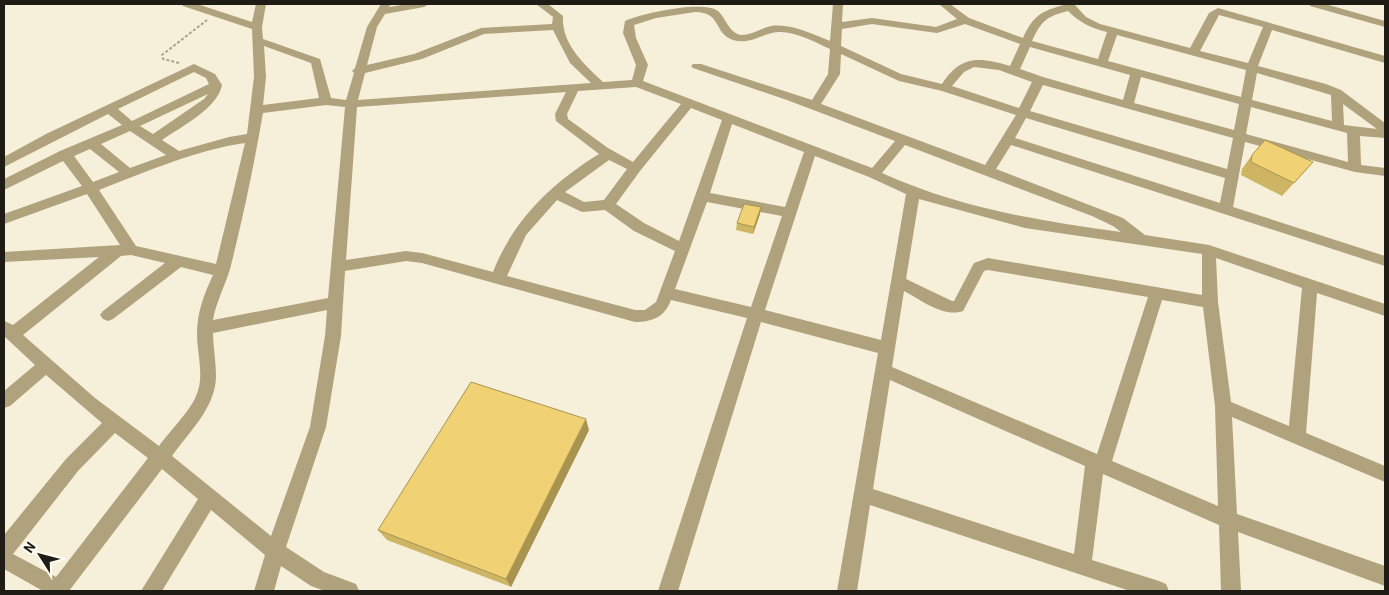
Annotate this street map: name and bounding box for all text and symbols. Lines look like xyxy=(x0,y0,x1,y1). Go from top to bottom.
north arrow xyxy=(15,530,65,580)
text: N xyxy=(19,538,39,556)

